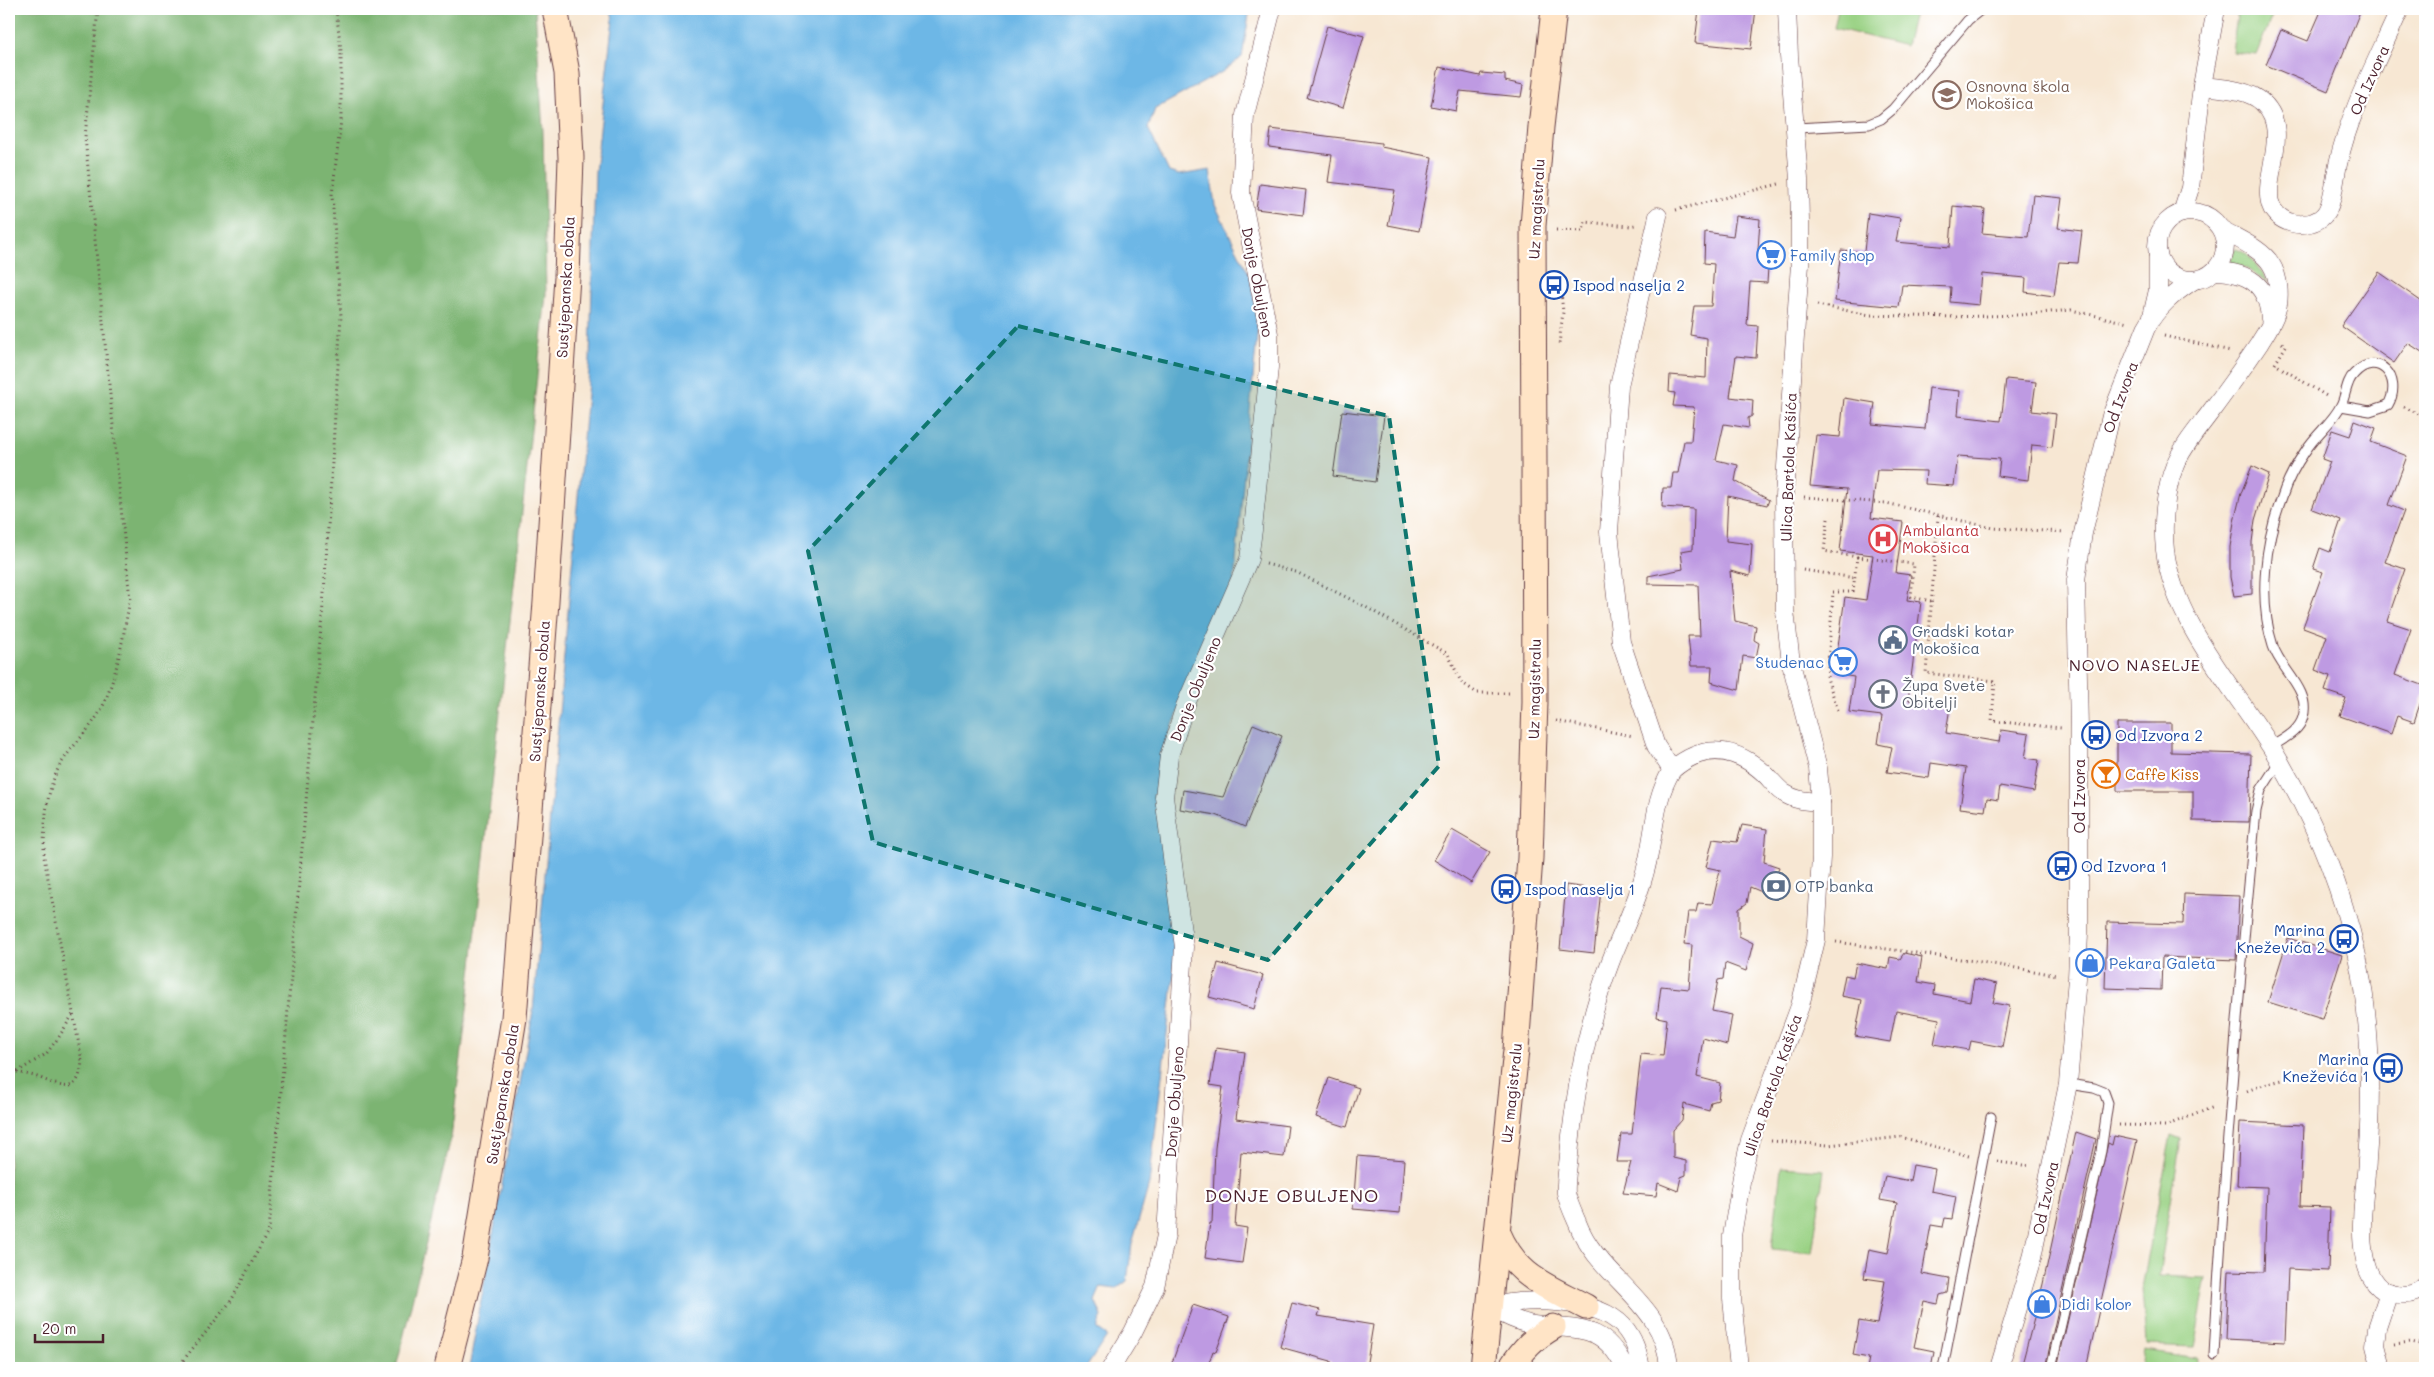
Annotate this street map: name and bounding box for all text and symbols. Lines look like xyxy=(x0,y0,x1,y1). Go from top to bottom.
street label: Od Izvora xyxy=(2345,42,2393,118)
place label: Osnovna škola Mokošica xyxy=(1966,76,2070,113)
school or university icon: Osnovna škola Mokošica xyxy=(1932,80,1962,110)
street label: Uz magistralu xyxy=(1523,158,1549,260)
street label: Sustjepanska obala xyxy=(551,216,579,358)
street label: Donje Obuljeno xyxy=(1238,225,1278,339)
supermarket icon: Family shop xyxy=(1756,240,1786,270)
place label: Family shop xyxy=(1790,245,1875,265)
bus stop icon: Ispod naselja 2 xyxy=(1539,270,1569,300)
place label: Ispod naselja 2 xyxy=(1573,275,1685,295)
street label: Od Izvora xyxy=(2098,358,2142,436)
street label: Ulica Bartola Kašića xyxy=(1775,392,1801,542)
place label: Ambulanta Mokošica xyxy=(1902,520,1979,557)
hospital icon: Ambulanta Mokošica xyxy=(1868,524,1898,554)
street label: Sustjepanska obala xyxy=(524,619,554,763)
place label: Gradski kotar Mokošica xyxy=(1912,621,2014,658)
public building icon: Gradski kotar Mokošica xyxy=(1878,625,1908,655)
street label: Donje Obuljeno xyxy=(1165,633,1225,744)
street label: Uz magistralu xyxy=(1523,639,1545,739)
supermarket icon: Studenac xyxy=(1828,647,1858,677)
place label: Studenac xyxy=(1755,652,1824,672)
district label: NOVO NASELJE xyxy=(2069,654,2201,675)
place label: Župa Svete Obitelji xyxy=(1902,675,1985,712)
church icon: Župa Svete Obitelji xyxy=(1868,679,1898,709)
bus stop icon: Od Izvora 2 xyxy=(2081,720,2111,750)
place label: Od Izvora 2 xyxy=(2115,725,2203,745)
street label: Od Izvora xyxy=(2069,759,2089,833)
bar icon: Caffe Kiss xyxy=(2091,759,2121,789)
place label: Caffe Kiss xyxy=(2125,764,2199,784)
bus stop icon: Od Izvora 1 xyxy=(2047,851,2077,881)
place label: Od Izvora 1 xyxy=(2081,856,2167,876)
bank icon: OTP banka xyxy=(1761,871,1791,901)
bus stop icon: Ispod naselja 1 xyxy=(1491,874,1521,904)
place label: OTP banka xyxy=(1795,876,1874,896)
place label: Ispod naselja 1 xyxy=(1525,879,1635,899)
place label: Marina Kneževića 2 xyxy=(2237,920,2325,957)
bus stop icon: Marina Kneževića 2 xyxy=(2329,924,2359,954)
shop icon: Pekara Galeta xyxy=(2075,948,2105,978)
place label: Pekara Galeta xyxy=(2109,953,2216,973)
street label: Ulica Bartola Kašića xyxy=(1738,1011,1806,1159)
street label: Sustjepanska obala xyxy=(481,1022,523,1166)
street label: Uz magistralu xyxy=(1496,1042,1526,1144)
street label: Donje Obuljeno xyxy=(1160,1046,1188,1158)
place label: Marina Kneževića 1 xyxy=(2282,1049,2369,1086)
bus stop icon: Marina Kneževića 1 xyxy=(2373,1053,2403,1083)
street label: Od Izvora xyxy=(2027,1159,2063,1237)
district label: DONJE OBULJENO xyxy=(1205,1183,1379,1207)
shop icon: Didi kolor xyxy=(2027,1289,2057,1319)
place label: Didi kolor xyxy=(2061,1294,2132,1314)
scale bar xyxy=(35,1312,102,1344)
text: 20 m xyxy=(42,1318,76,1338)

